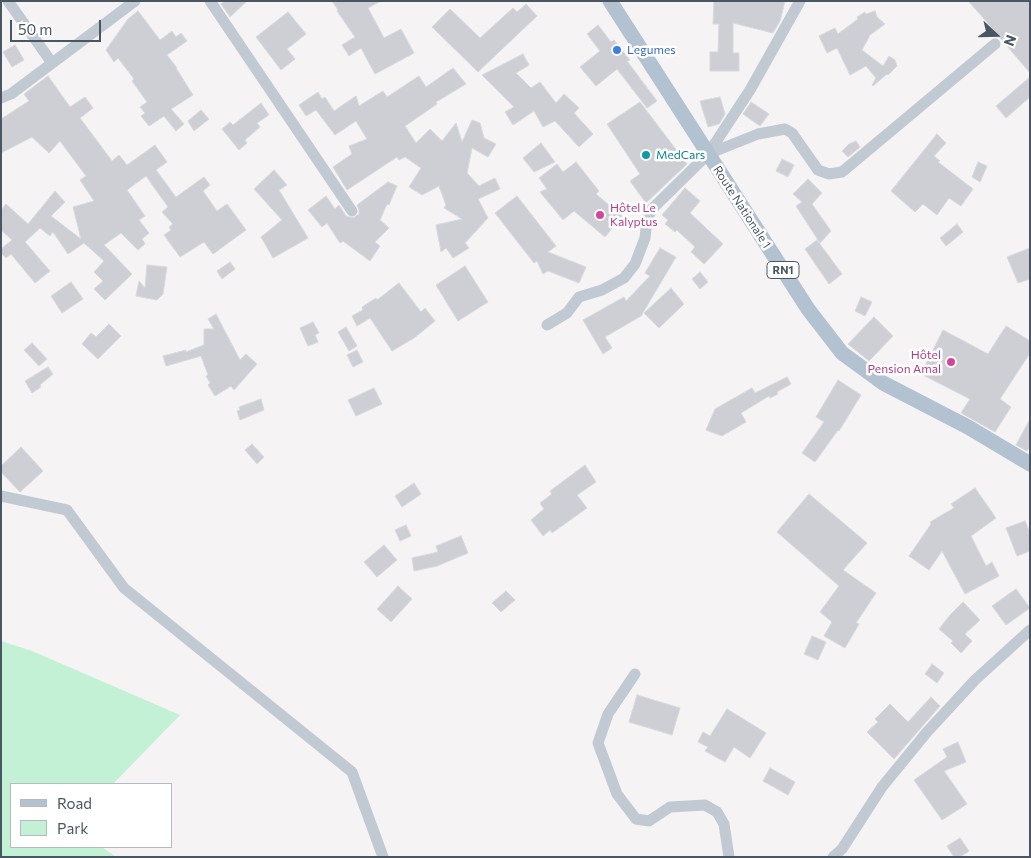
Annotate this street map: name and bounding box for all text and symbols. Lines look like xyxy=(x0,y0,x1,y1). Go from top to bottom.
scale bar xyxy=(12,10,104,42)
north arrow xyxy=(971,10,1021,60)
text: 50 m xyxy=(18,20,52,38)
text: N xyxy=(1001,33,1020,49)
place label: Legumes xyxy=(627,43,676,57)
marker: Legumes xyxy=(611,44,623,56)
place label: MedCars xyxy=(656,148,705,162)
marker: MedCars xyxy=(640,149,652,161)
street label: Route Nationale 1 xyxy=(710,163,774,251)
place label: Hôtel Le Kalyptus xyxy=(610,201,658,229)
marker: Hôtel Le Kalyptus xyxy=(594,209,606,221)
road number: RN1 xyxy=(767,262,799,278)
place label: Hôtel Pension Amal xyxy=(868,348,941,376)
marker: Hôtel Pension Amal xyxy=(945,356,957,368)
legend xyxy=(10,783,172,848)
text: Road xyxy=(57,794,92,812)
text: Park xyxy=(57,819,88,837)

